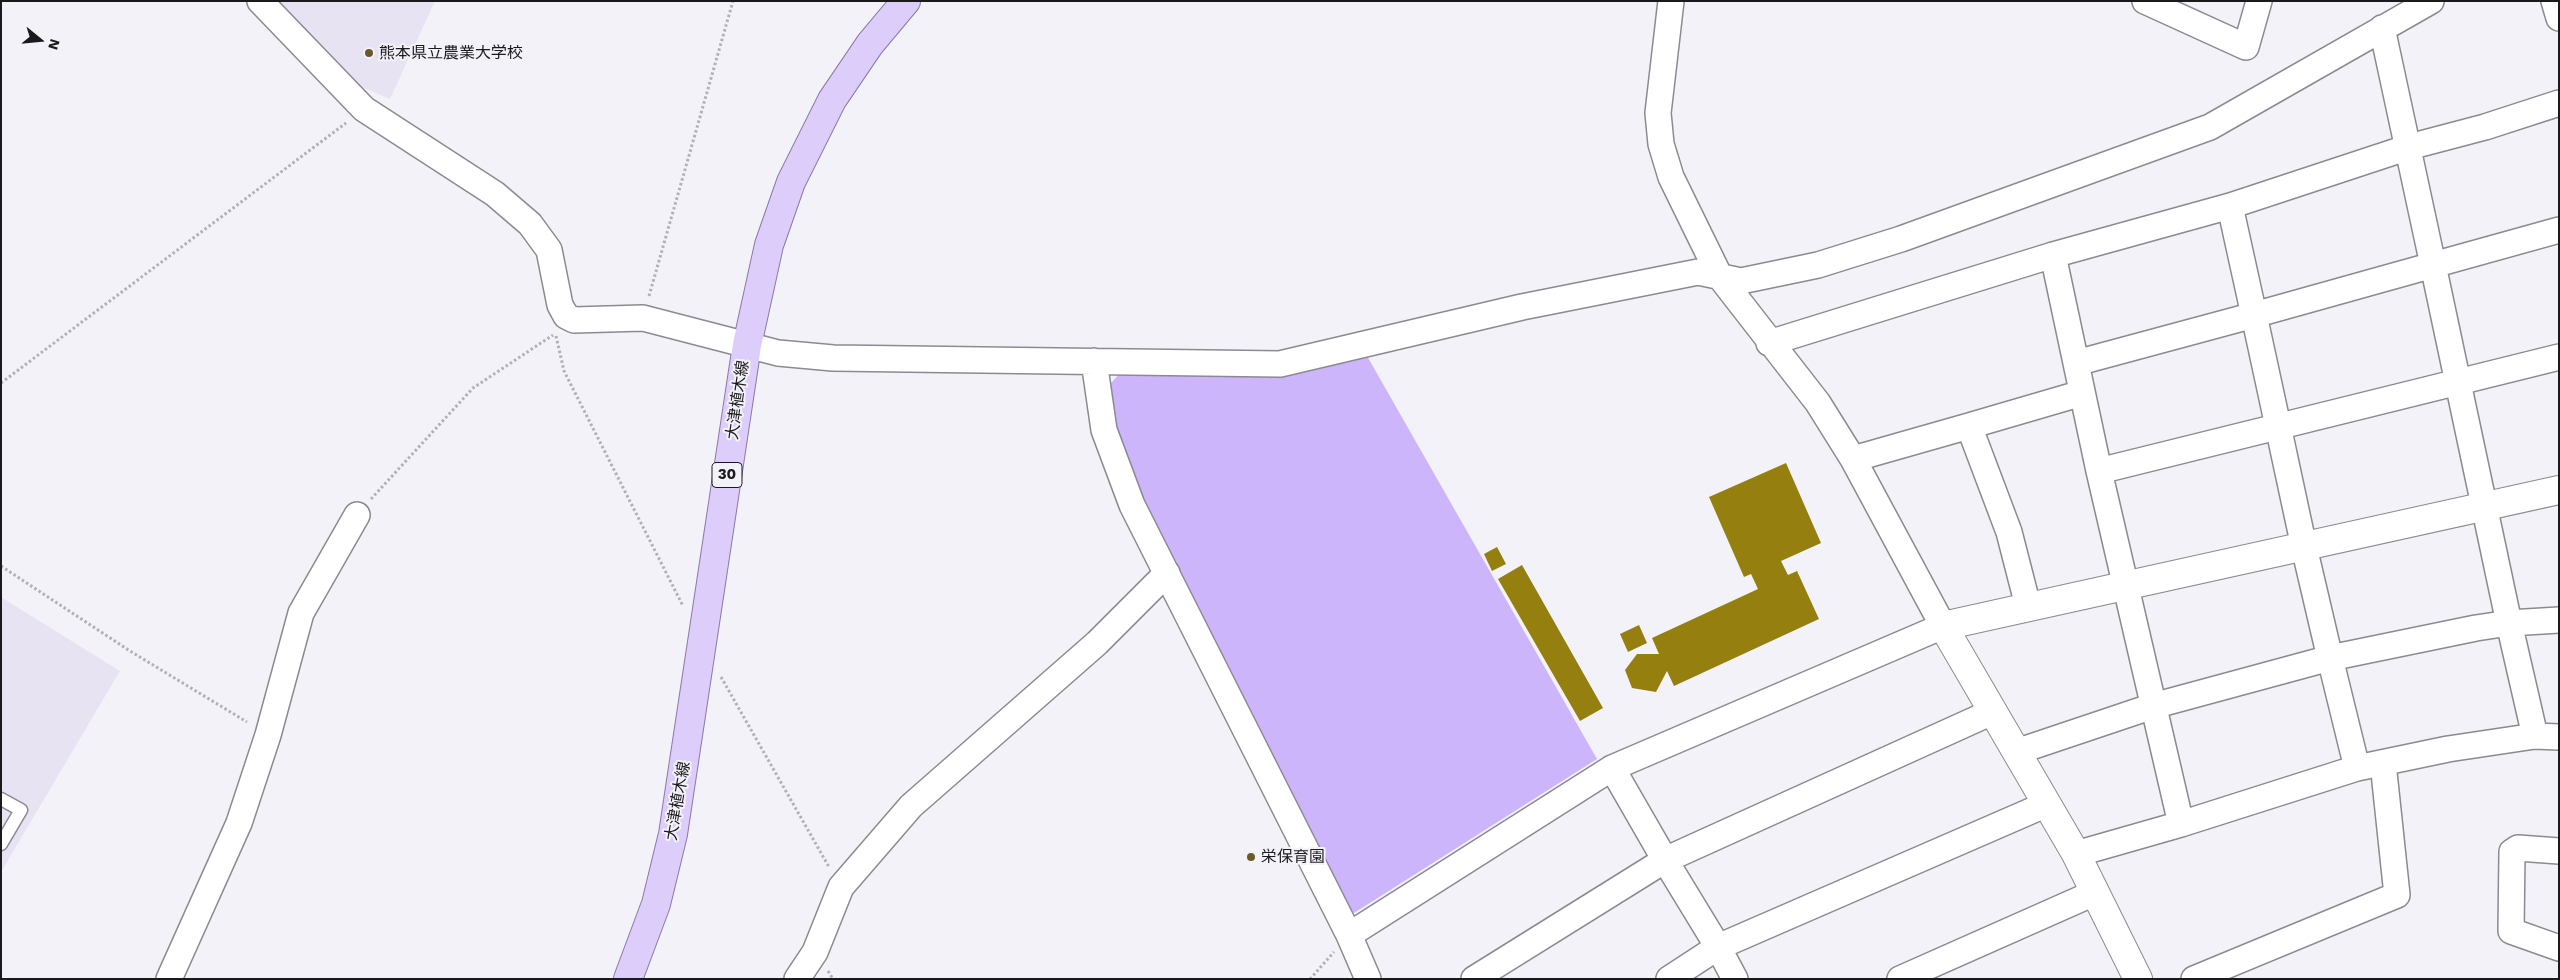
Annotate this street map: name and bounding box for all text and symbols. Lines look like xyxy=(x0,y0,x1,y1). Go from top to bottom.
north arrow xyxy=(15,15,65,65)
text: N xyxy=(45,37,64,52)
place label: 熊本県立農業大学校 xyxy=(379,43,523,63)
marker: 熊本県立農業大学校 xyxy=(363,47,375,59)
street label: 大津植木線 xyxy=(723,359,753,441)
road number: 30 xyxy=(712,462,742,488)
street label: 大津植木線 xyxy=(662,760,694,842)
place label: 栄保育園 xyxy=(1261,847,1325,867)
marker: 栄保育園 xyxy=(1245,851,1257,863)

